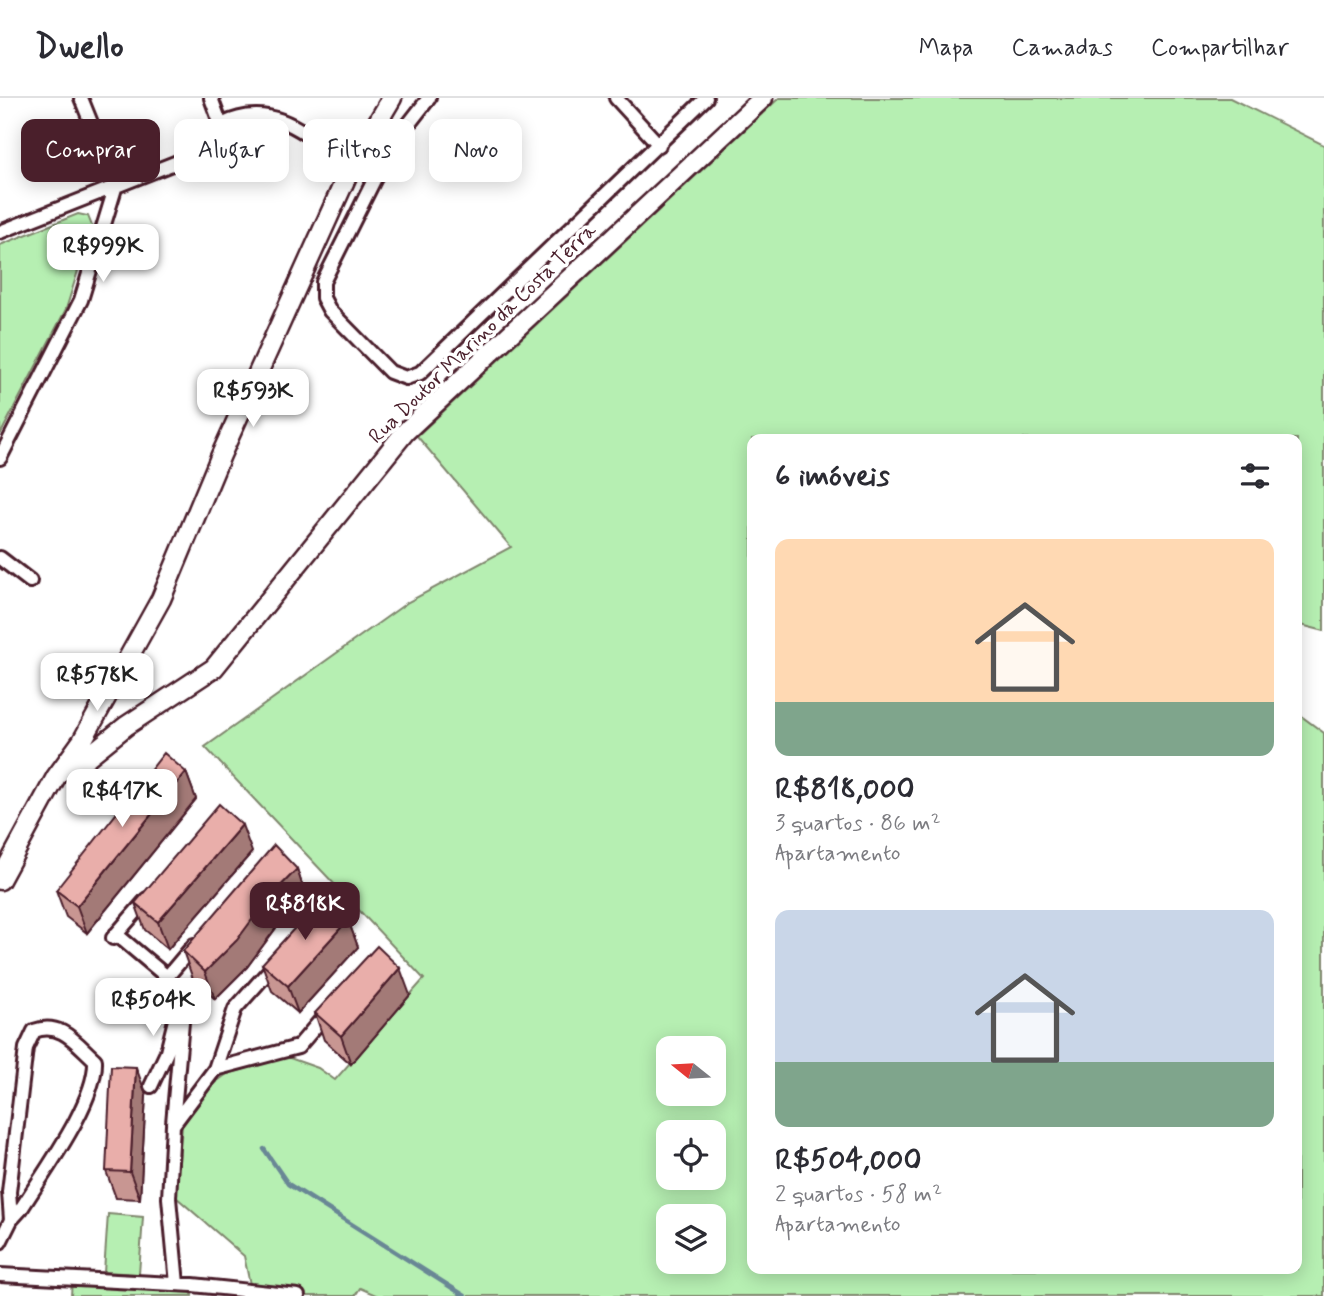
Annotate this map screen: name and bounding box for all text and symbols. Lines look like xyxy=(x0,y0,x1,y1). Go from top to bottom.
text: Dwello xyxy=(35,26,124,70)
text: Mapa xyxy=(919,33,973,64)
text: Camadas xyxy=(1011,33,1113,64)
text: Compartilhar xyxy=(1151,33,1289,64)
chip: Comprar xyxy=(21,119,160,182)
chip: Alugar xyxy=(174,119,289,182)
chip: Filtros xyxy=(303,119,415,182)
chip: Novo xyxy=(429,119,522,182)
street label: Rua Doutor Marino da Costa Terra xyxy=(363,217,603,450)
pin: R$999K xyxy=(46,225,160,284)
text: R$999K xyxy=(63,232,143,262)
pin: R$593K xyxy=(196,370,310,429)
text: R$593K xyxy=(213,377,293,407)
text: 6 imóveis xyxy=(775,457,890,496)
icon: filters xyxy=(1236,457,1274,495)
icon: home xyxy=(962,584,1088,710)
pin: R$578K xyxy=(40,654,154,713)
text: R$578K xyxy=(57,661,137,691)
pin: R$417K xyxy=(65,770,179,829)
text: R$818,000 xyxy=(775,770,915,809)
text: R$417K xyxy=(82,777,162,807)
text: 3 quartos · 86 m² xyxy=(775,809,941,839)
text: Apartamento xyxy=(775,839,901,869)
pin: R$818K xyxy=(248,882,362,942)
text: R$818K xyxy=(266,890,344,920)
icon: home xyxy=(962,955,1088,1081)
pin: R$504K xyxy=(96,978,210,1038)
text: R$504K xyxy=(111,986,195,1016)
north arrow xyxy=(656,1036,726,1106)
map controls xyxy=(656,1036,726,1274)
button: locate xyxy=(656,1120,726,1190)
text: R$504,000 xyxy=(775,1141,921,1180)
text: 2 quartos · 58 m² xyxy=(775,1180,942,1210)
button: layers xyxy=(656,1204,726,1274)
text: Apartamento xyxy=(775,1210,901,1240)

